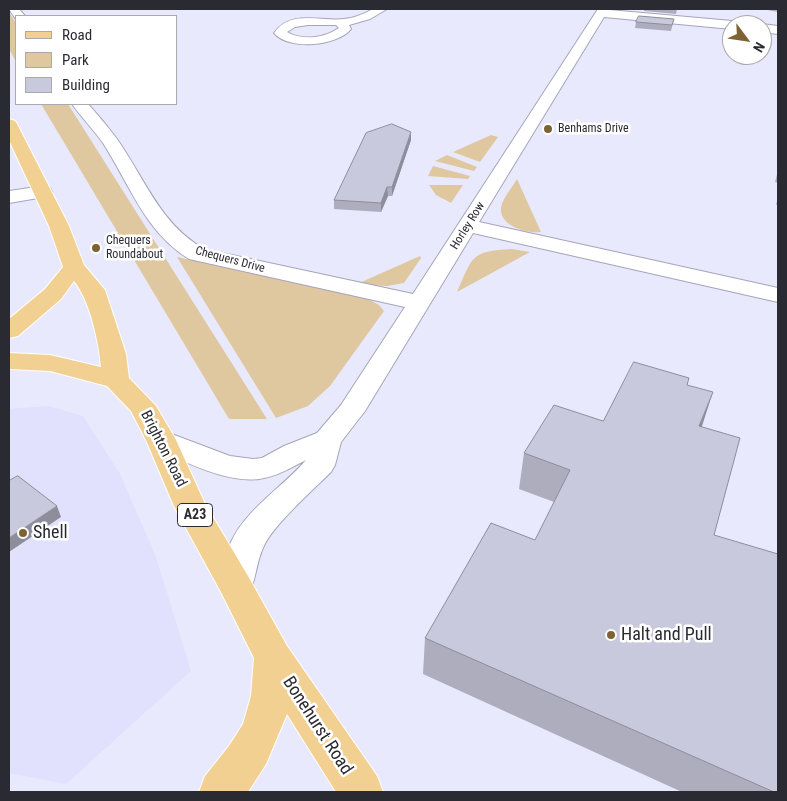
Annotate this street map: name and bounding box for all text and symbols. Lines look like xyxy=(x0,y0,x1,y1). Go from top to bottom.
legend xyxy=(15,15,178,105)
north arrow xyxy=(722,15,772,65)
text: Road xyxy=(62,26,92,44)
text: N xyxy=(750,39,768,55)
text: Park xyxy=(62,51,89,69)
text: Building xyxy=(62,76,110,94)
place label: Benhams Drive xyxy=(558,122,629,136)
marker: Benhams Drive xyxy=(542,123,554,135)
street label: Horley Row xyxy=(448,200,488,252)
place label: Chequers Roundabout xyxy=(106,234,163,262)
marker: Chequers Roundabout xyxy=(90,242,102,254)
street label: Chequers Drive xyxy=(194,244,266,276)
street label: Brighton Road xyxy=(136,408,190,490)
road number: A23 xyxy=(178,504,212,526)
place label: Shell xyxy=(33,522,68,544)
marker: Shell xyxy=(17,527,29,539)
place label: Halt and Pull xyxy=(621,624,712,646)
marker: Halt and Pull xyxy=(605,629,617,641)
street label: Bonehurst Road xyxy=(277,673,357,779)

